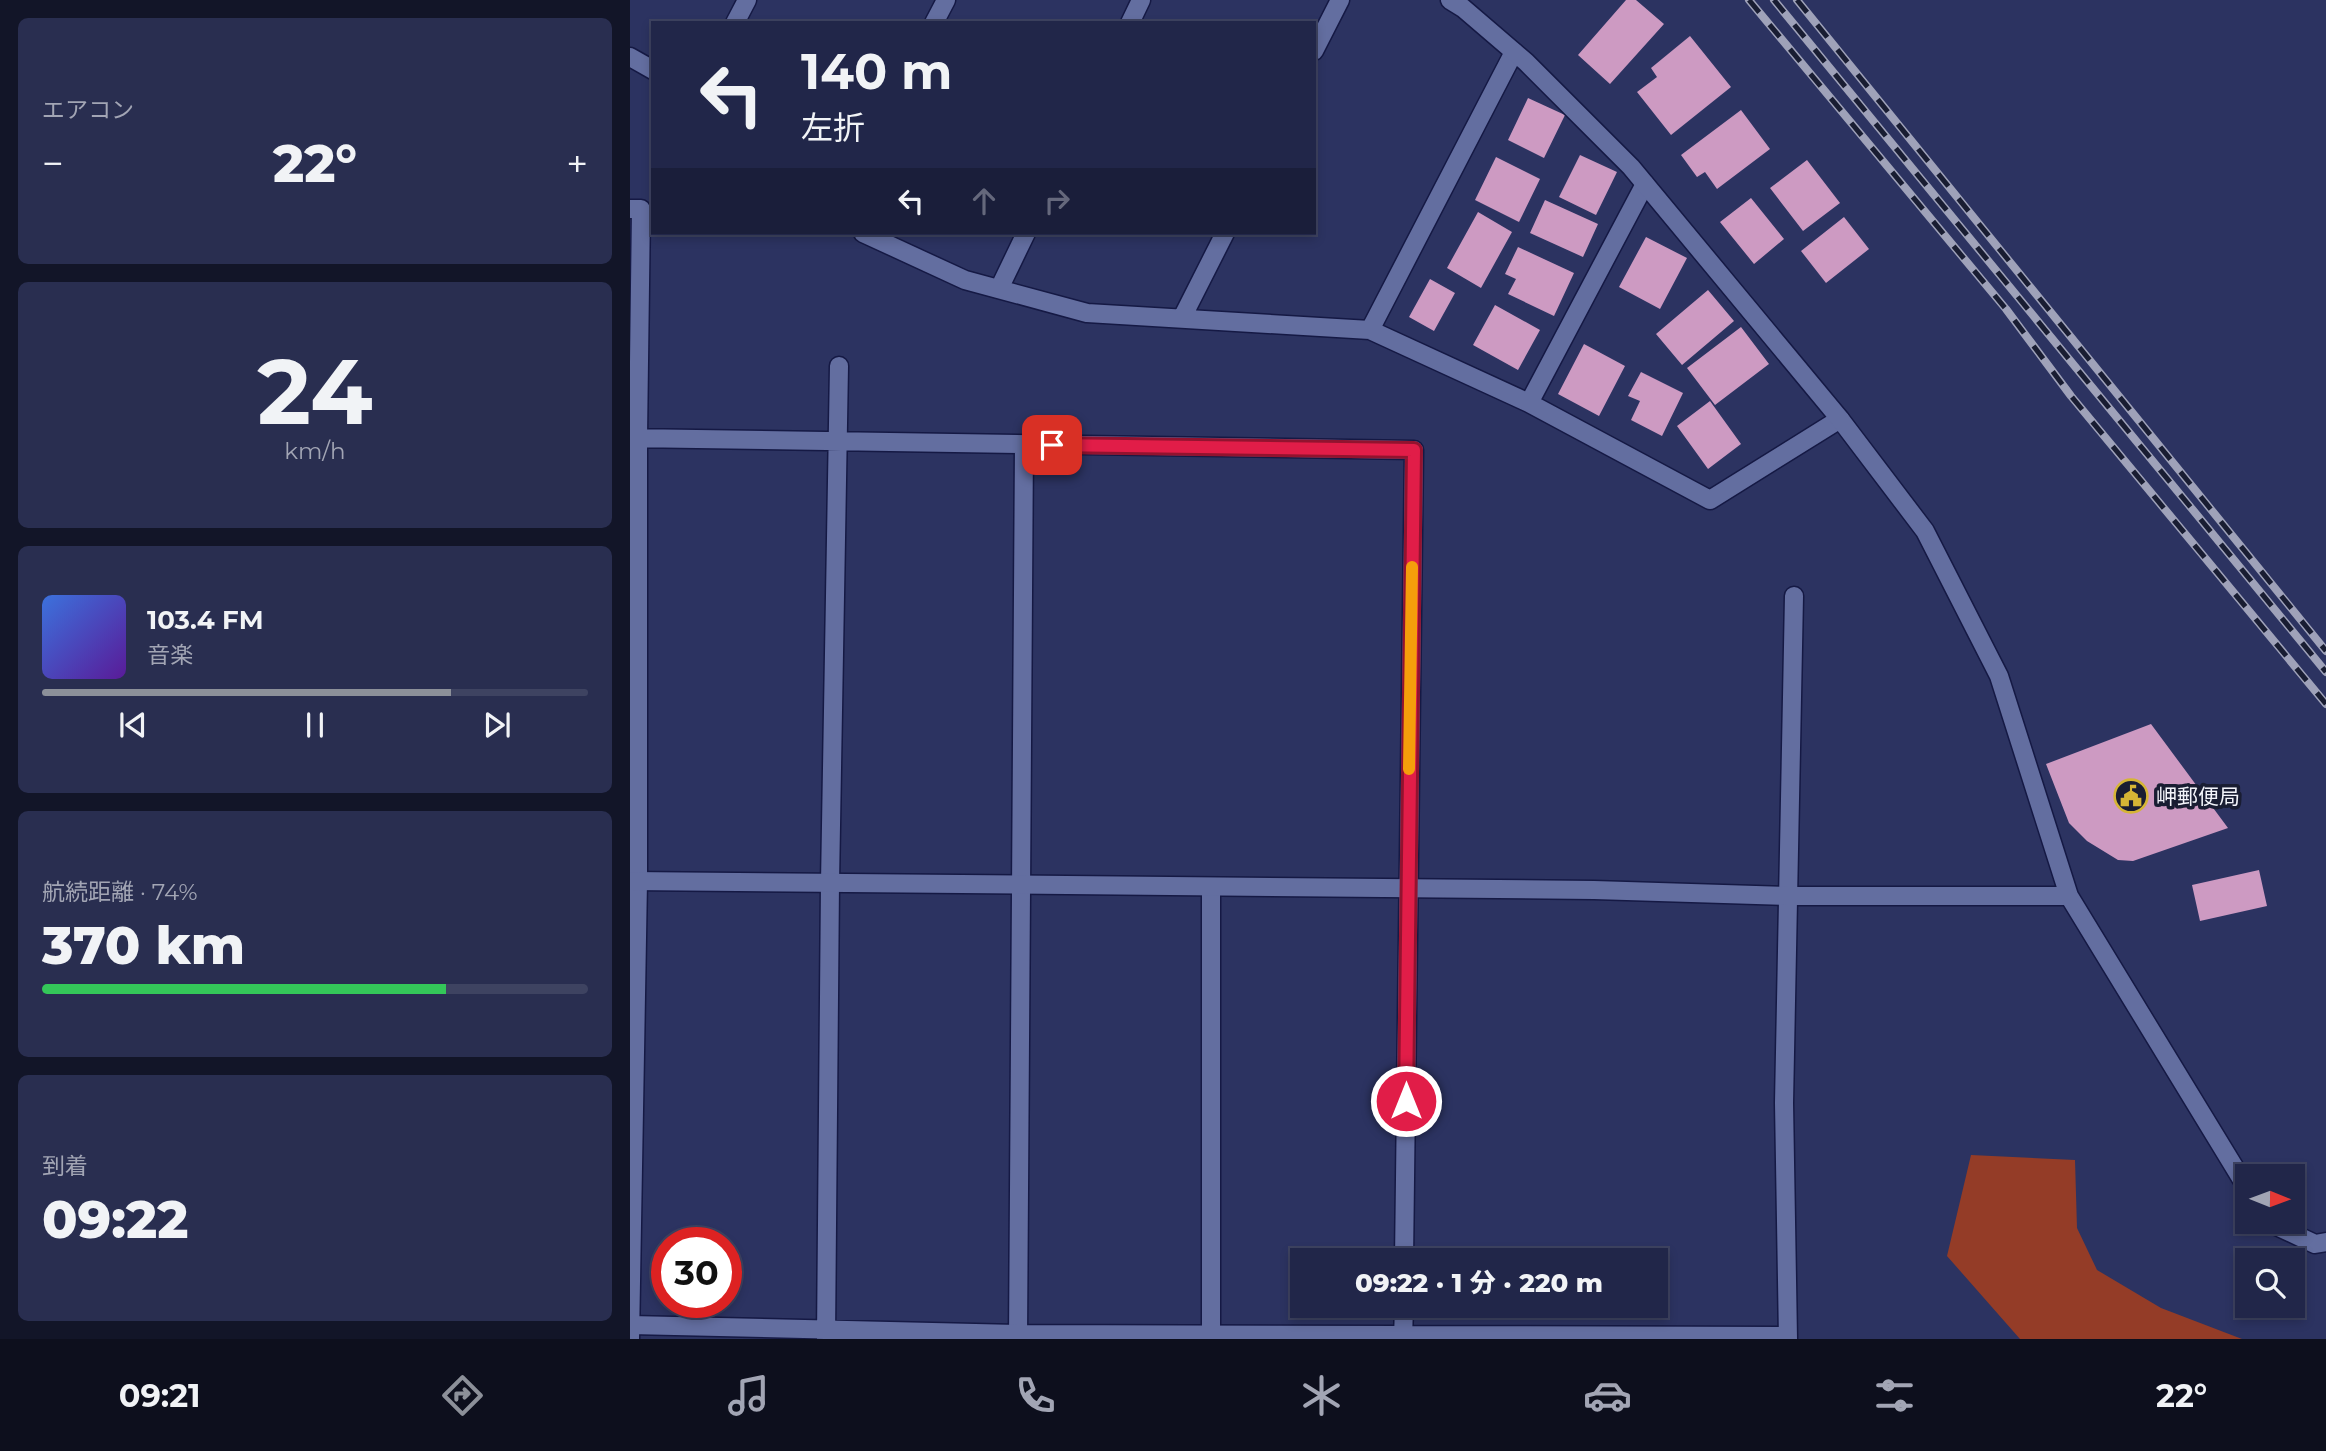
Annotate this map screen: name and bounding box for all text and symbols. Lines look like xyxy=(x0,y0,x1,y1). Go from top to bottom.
text: 140 m xyxy=(801,42,953,101)
icon: left xyxy=(686,49,777,140)
text: エアコン xyxy=(42,96,134,124)
text: 左折 xyxy=(801,108,865,147)
text: 22° xyxy=(273,132,357,195)
text: − xyxy=(42,140,64,187)
text: + xyxy=(566,140,588,187)
icon: left xyxy=(892,182,930,220)
icon: ahead xyxy=(965,182,1003,220)
icon: right xyxy=(1038,182,1076,220)
text: 24 xyxy=(257,336,373,447)
pin xyxy=(1022,415,1082,475)
icon: arrive xyxy=(1033,426,1071,464)
text: km/h xyxy=(284,437,346,465)
text: 103.4 FM xyxy=(147,604,264,636)
text: 音楽 xyxy=(147,641,193,669)
icon: previous xyxy=(114,706,152,744)
icon: pause xyxy=(296,706,334,744)
icon: next xyxy=(478,706,516,744)
public building icon: 岬郵便局 xyxy=(2112,777,2150,815)
place label: 岬郵便局 xyxy=(2156,784,2240,809)
text: 航続距離 · 74% xyxy=(42,878,197,906)
text: 370 km xyxy=(42,914,245,977)
position arrow xyxy=(1369,1064,1443,1138)
text: 到着 xyxy=(42,1152,88,1180)
north arrow xyxy=(2235,1164,2305,1234)
map controls xyxy=(2235,1164,2305,1318)
text: 09:22 xyxy=(42,1188,188,1251)
speed limit sign: 30 xyxy=(651,1227,742,1318)
button: search xyxy=(2235,1248,2305,1318)
text: 09:22 · 1 分 · 220 m xyxy=(1355,1267,1603,1299)
icon: directions xyxy=(438,1371,487,1420)
icon: music xyxy=(724,1371,773,1420)
icon: phone xyxy=(1011,1371,1060,1420)
icon: climate xyxy=(1297,1371,1346,1420)
icon: car xyxy=(1583,1371,1632,1420)
icon: filters xyxy=(1870,1371,1919,1420)
text: 09:21 xyxy=(119,1376,201,1415)
text: 22° xyxy=(2156,1376,2207,1415)

